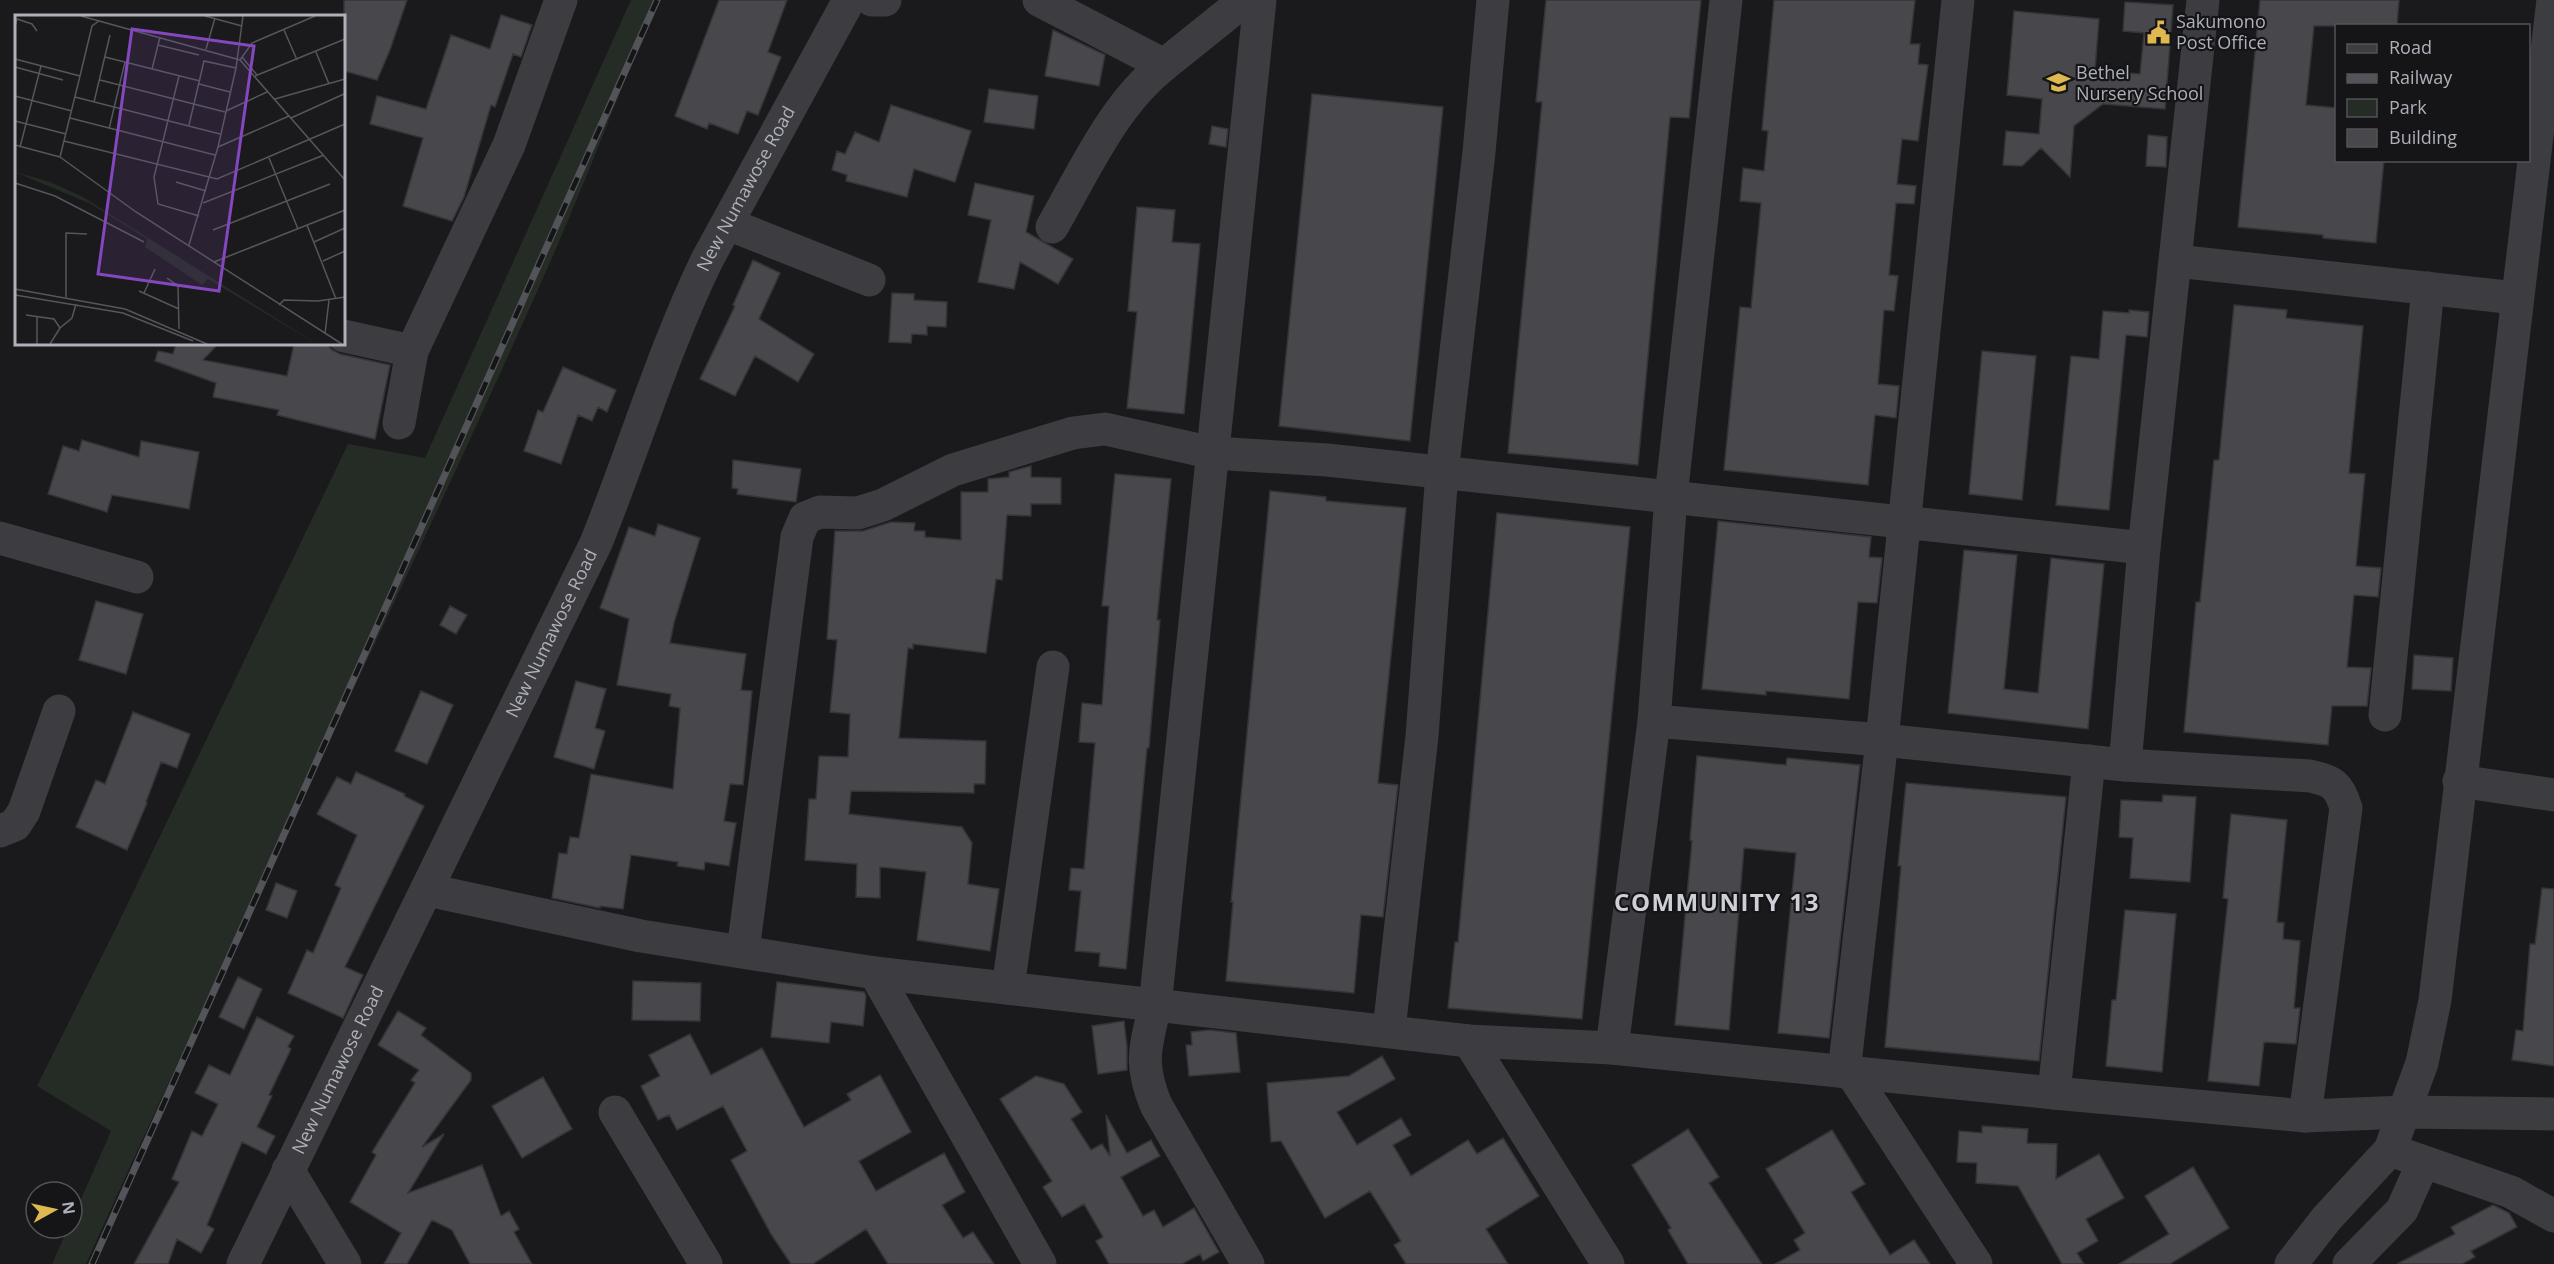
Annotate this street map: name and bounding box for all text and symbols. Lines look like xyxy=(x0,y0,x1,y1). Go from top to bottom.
place label: Sakumono Post Office xyxy=(2176,9,2267,54)
inset map xyxy=(15,15,345,345)
public building icon: Sakumono Post Office xyxy=(2145,19,2171,45)
legend xyxy=(2335,24,2530,162)
text: Road xyxy=(2389,35,2432,59)
place label: Bethel Nursery School xyxy=(2076,60,2203,105)
text: Railway xyxy=(2389,65,2453,89)
school or university icon: Bethel Nursery School xyxy=(2045,70,2071,96)
text: Park xyxy=(2389,95,2427,119)
street label: New Numawose Road xyxy=(690,101,800,275)
text: Building xyxy=(2389,125,2457,149)
street label: New Numawose Road xyxy=(499,545,602,721)
district label: COMMUNITY 13 xyxy=(1614,885,1820,918)
street label: New Numawose Road xyxy=(286,981,388,1158)
north arrow xyxy=(24,1180,84,1240)
text: N xyxy=(57,1200,81,1216)

